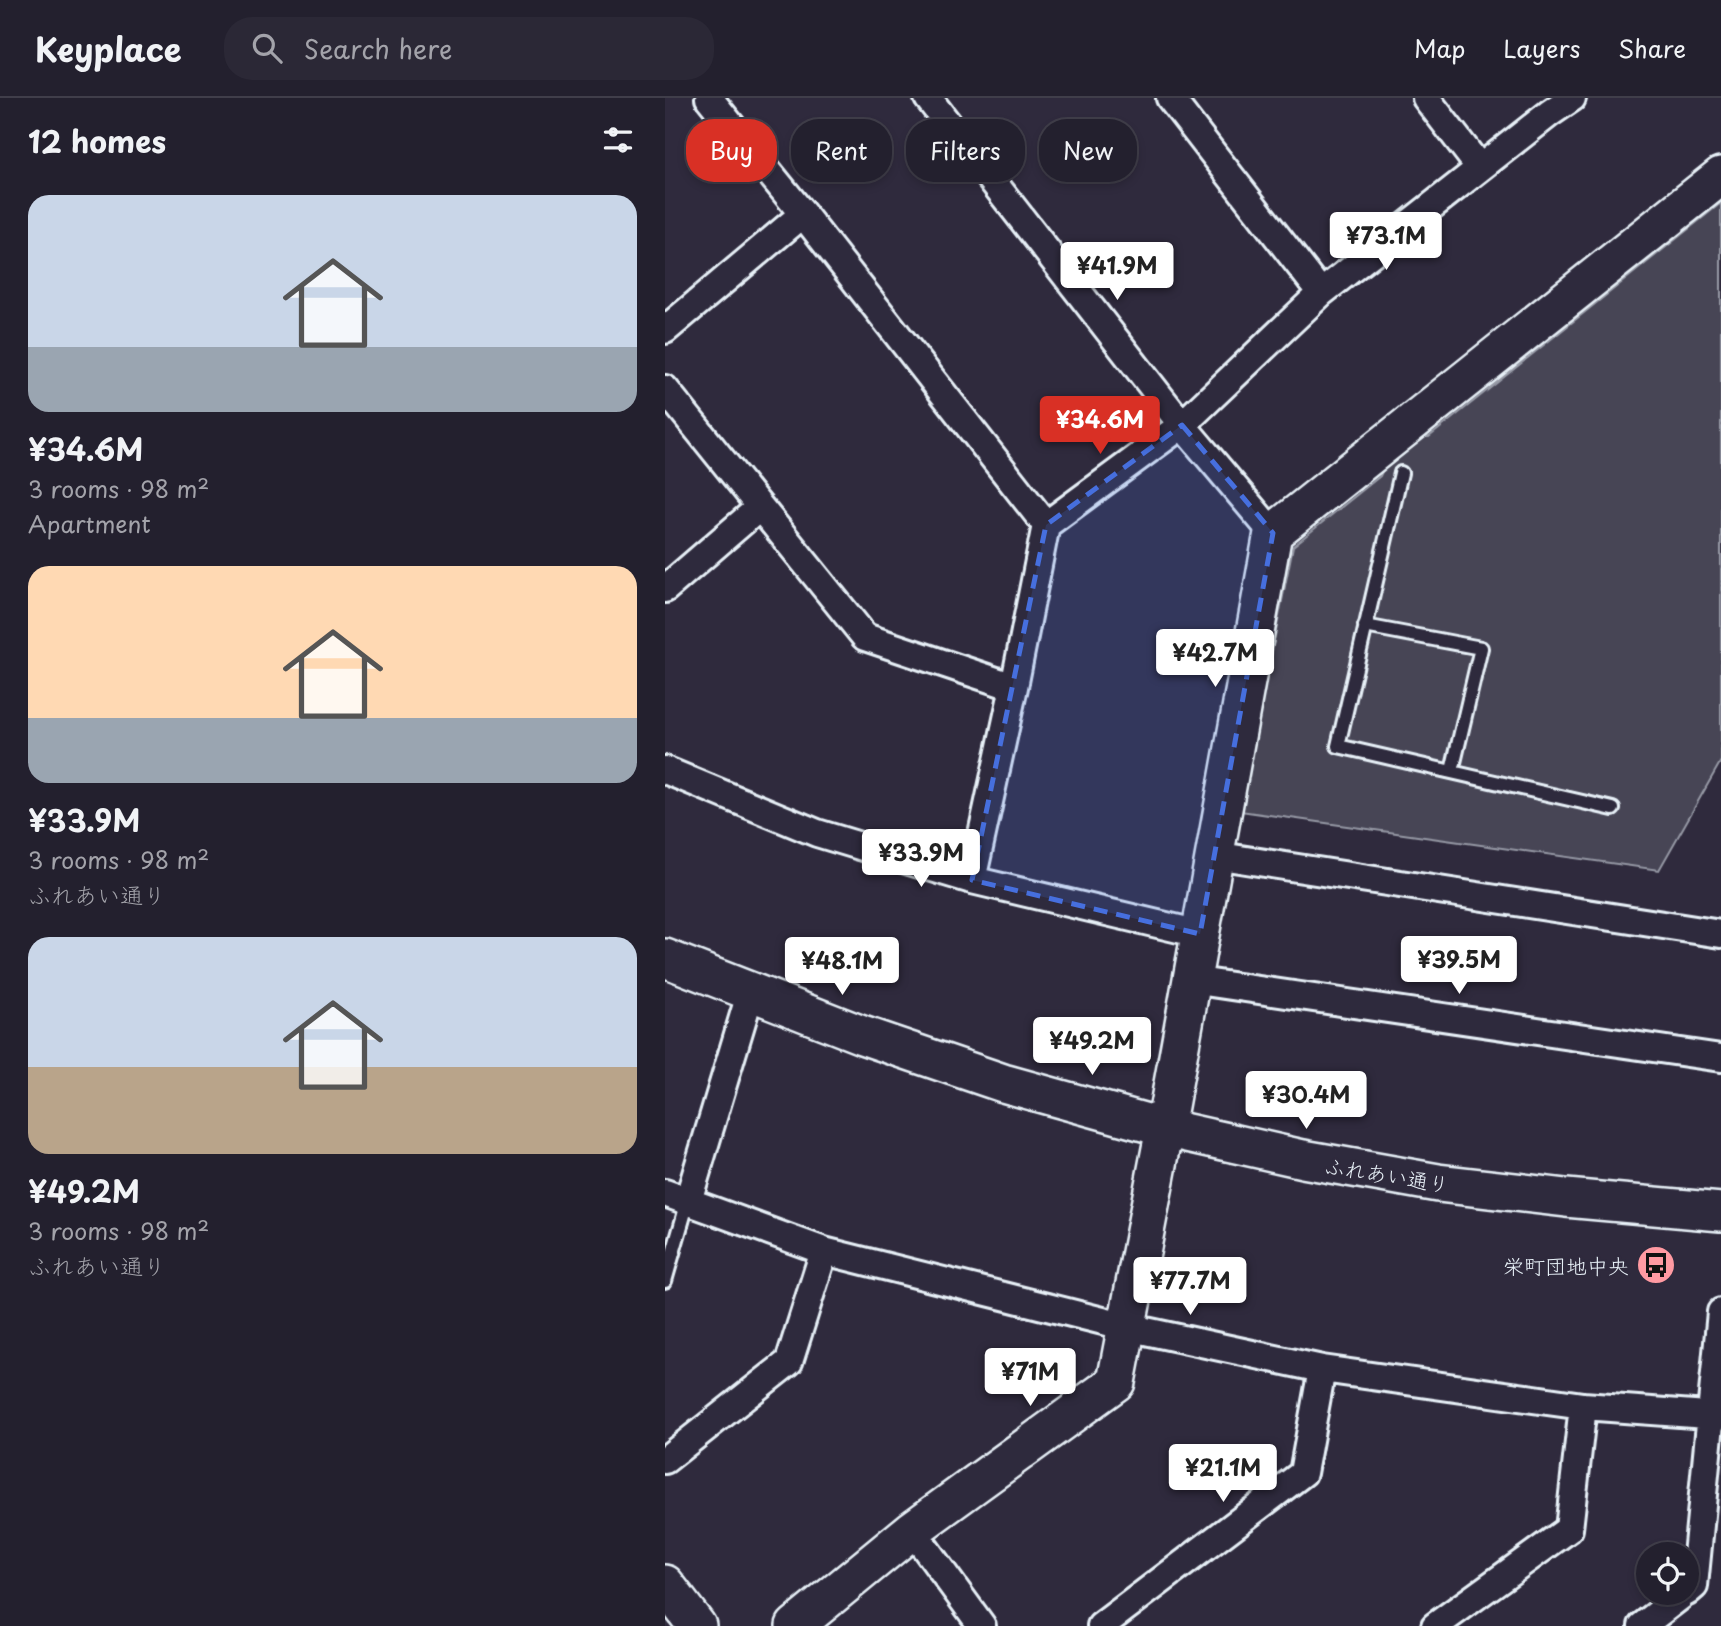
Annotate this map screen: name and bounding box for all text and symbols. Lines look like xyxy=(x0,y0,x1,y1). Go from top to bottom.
search box xyxy=(224,17,714,80)
text: Keyplace xyxy=(35,23,182,73)
icon: search xyxy=(248,29,286,67)
text: Search here xyxy=(304,29,452,68)
text: Map xyxy=(1414,30,1465,66)
text: Layers xyxy=(1503,30,1580,66)
text: Share xyxy=(1618,30,1686,66)
text: 12 homes xyxy=(28,118,166,163)
chip: Buy xyxy=(686,119,777,182)
chip: Rent xyxy=(791,119,892,182)
chip: Filters xyxy=(906,119,1025,182)
chip: New xyxy=(1039,119,1137,182)
icon: filters xyxy=(599,121,637,159)
pin: ¥73.1M xyxy=(1329,212,1443,272)
text: ¥73.1M xyxy=(1346,217,1426,252)
icon: home xyxy=(270,240,396,366)
pin: ¥41.9M xyxy=(1060,242,1174,302)
text: ¥41.9M xyxy=(1077,247,1157,282)
pin: ¥34.6M xyxy=(1043,396,1157,456)
text: ¥34.6M xyxy=(1056,401,1144,436)
text: ¥34.6M xyxy=(28,426,143,471)
text: 3 rooms · 98 m² xyxy=(28,471,209,506)
text: Apartment xyxy=(28,506,151,541)
icon: home xyxy=(270,611,396,737)
pin: ¥42.7M xyxy=(1158,630,1272,689)
text: ¥42.7M xyxy=(1172,634,1258,669)
text: ¥33.9M xyxy=(28,797,140,842)
pin: ¥33.9M xyxy=(864,830,978,889)
text: ¥33.9M xyxy=(878,834,964,869)
text: 3 rooms · 98 m² xyxy=(28,842,209,877)
text: ふれあい通り xyxy=(28,877,166,912)
pin: ¥39.5M xyxy=(1402,936,1516,996)
pin: ¥48.1M xyxy=(785,937,899,997)
text: ¥39.5M xyxy=(1417,941,1501,976)
text: ¥48.1M xyxy=(801,942,883,977)
icon: home xyxy=(270,982,396,1108)
pin: ¥49.2M xyxy=(1035,1018,1149,1077)
text: ¥49.2M xyxy=(1049,1022,1135,1057)
pin: ¥30.4M xyxy=(1249,1072,1363,1131)
text: ¥30.4M xyxy=(1262,1076,1350,1111)
street label: ふれあい通り xyxy=(1322,1148,1452,1200)
text: ¥49.2M xyxy=(28,1168,140,1213)
text: 3 rooms · 98 m² xyxy=(28,1213,209,1248)
bus stop icon: 栄町団地中央 xyxy=(1635,1244,1677,1286)
text: ふれあい通り xyxy=(28,1248,166,1283)
place label: 栄町団地中央 xyxy=(1503,1249,1629,1281)
pin: ¥77.7M xyxy=(1133,1258,1247,1317)
text: ¥77.7M xyxy=(1149,1262,1231,1297)
pin: ¥71M xyxy=(989,1348,1071,1408)
text: ¥71M xyxy=(1001,1353,1059,1388)
pin: ¥21.1M xyxy=(1166,1444,1280,1504)
text: ¥21.1M xyxy=(1185,1449,1261,1484)
map controls xyxy=(1636,1542,1699,1605)
button: locate xyxy=(1636,1542,1699,1605)

